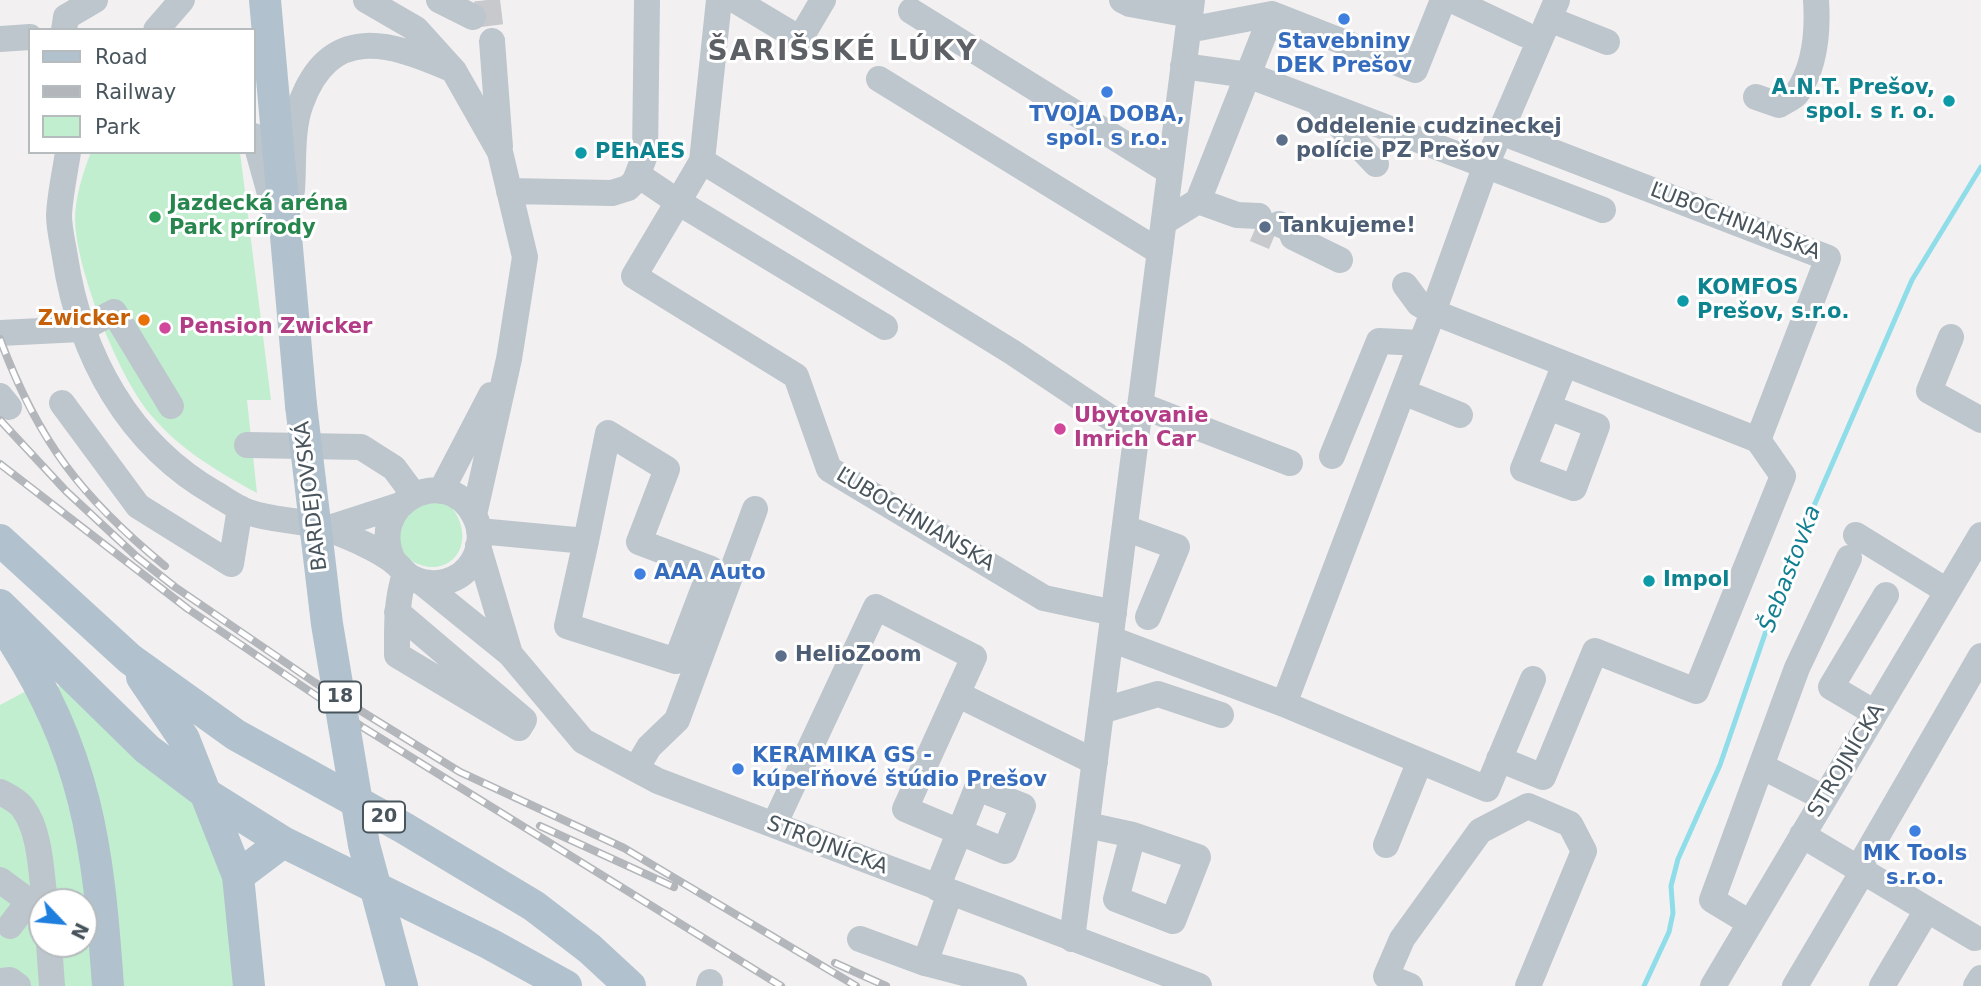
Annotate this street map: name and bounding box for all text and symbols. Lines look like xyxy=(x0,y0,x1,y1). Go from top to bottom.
marker: Stavebniny DEK Prešov xyxy=(1336,11,1352,27)
legend xyxy=(28,28,256,154)
place label: Stavebniny DEK Prešov xyxy=(1276,30,1412,80)
district label: ŠARIŠSKÉ LÚKY xyxy=(709,36,977,70)
text: Road xyxy=(95,45,148,69)
place label: A.N.T. Prešov, spol. s r. o. xyxy=(1772,76,1935,126)
text: Railway xyxy=(95,80,176,104)
marker: TVOJA DOBA, spol. s r.o. xyxy=(1099,84,1115,100)
marker: A.N.T. Prešov, spol. s r. o. xyxy=(1941,93,1957,109)
place label: TVOJA DOBA, spol. s r.o. xyxy=(1029,103,1185,153)
text: Park xyxy=(95,115,140,139)
place label: Oddelenie cudzineckej polície PZ Prešov xyxy=(1296,115,1562,165)
marker: Oddelenie cudzineckej polície PZ Prešov xyxy=(1274,132,1290,148)
place label: PEhAES xyxy=(595,140,685,166)
marker: PEhAES xyxy=(573,145,589,161)
street label: ĽUBOCHNIANSKA xyxy=(1646,178,1824,266)
place label: Jazdecká aréna Park prírody xyxy=(169,192,348,242)
marker: Jazdecká aréna Park prírody xyxy=(147,209,163,225)
place label: Tankujeme! xyxy=(1279,214,1416,240)
marker: Tankujeme! xyxy=(1257,219,1273,235)
place label: KOMFOS Prešov, s.r.o. xyxy=(1697,276,1849,326)
marker: KOMFOS Prešov, s.r.o. xyxy=(1675,293,1691,309)
place label: Zwicker xyxy=(38,307,130,333)
marker: Zwicker xyxy=(136,312,152,328)
place label: Pension Zwicker xyxy=(179,315,372,341)
marker: Pension Zwicker xyxy=(157,320,173,336)
place label: Ubytovanie Imrich Car xyxy=(1074,404,1208,454)
street label: BARDEJOVSKÁ xyxy=(290,420,334,572)
marker: Ubytovanie Imrich Car xyxy=(1052,421,1068,437)
street label: ĽUBOCHNIANSKA xyxy=(831,463,999,577)
water label: Šebastovka xyxy=(1754,502,1828,636)
place label: AAA Auto xyxy=(654,561,766,587)
marker: AAA Auto xyxy=(632,566,648,582)
place label: Impol xyxy=(1663,568,1729,594)
marker: Impol xyxy=(1641,573,1657,589)
place label: HelioZoom xyxy=(795,643,922,669)
marker: HelioZoom xyxy=(773,648,789,664)
road number: 18 xyxy=(319,682,361,712)
street label: STROJNÍCKA xyxy=(1803,700,1891,822)
place label: KERAMIKA GS - kúpeľňové štúdio Prešov xyxy=(752,744,1047,794)
marker: KERAMIKA GS - kúpeľňové štúdio Prešov xyxy=(730,761,746,777)
road number: 20 xyxy=(363,802,405,832)
street label: STROJNÍCKA xyxy=(763,811,891,881)
marker: MK Tools s.r.o. xyxy=(1907,823,1923,839)
place label: MK Tools s.r.o. xyxy=(1863,842,1967,892)
north arrow xyxy=(28,888,98,958)
text: N xyxy=(67,919,93,943)

